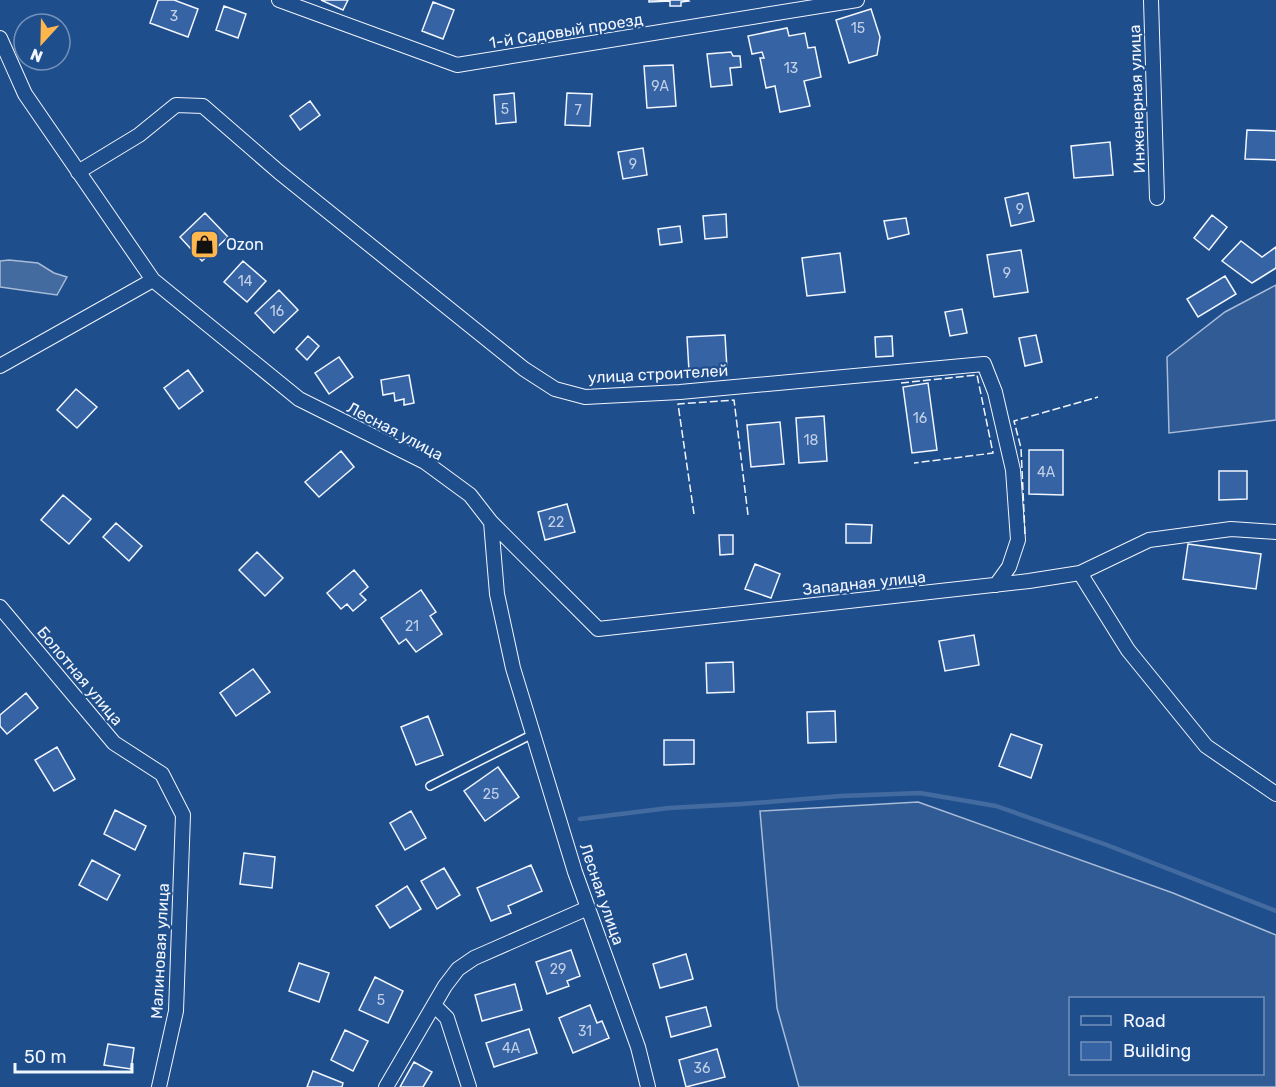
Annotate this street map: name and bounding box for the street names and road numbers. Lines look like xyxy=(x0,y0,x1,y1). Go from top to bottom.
street label: 1-й Садовый проезд xyxy=(488,9,645,53)
street label: Инженерная улица xyxy=(1125,24,1149,174)
street label: улица строителей xyxy=(587,361,729,387)
street label: Лесная улица xyxy=(344,398,446,464)
street label: Западная улица xyxy=(801,567,927,599)
street label: Болотная улица xyxy=(33,623,127,729)
street label: Лесная улица xyxy=(576,841,628,947)
street label: Малиновая улица xyxy=(147,883,173,1019)

